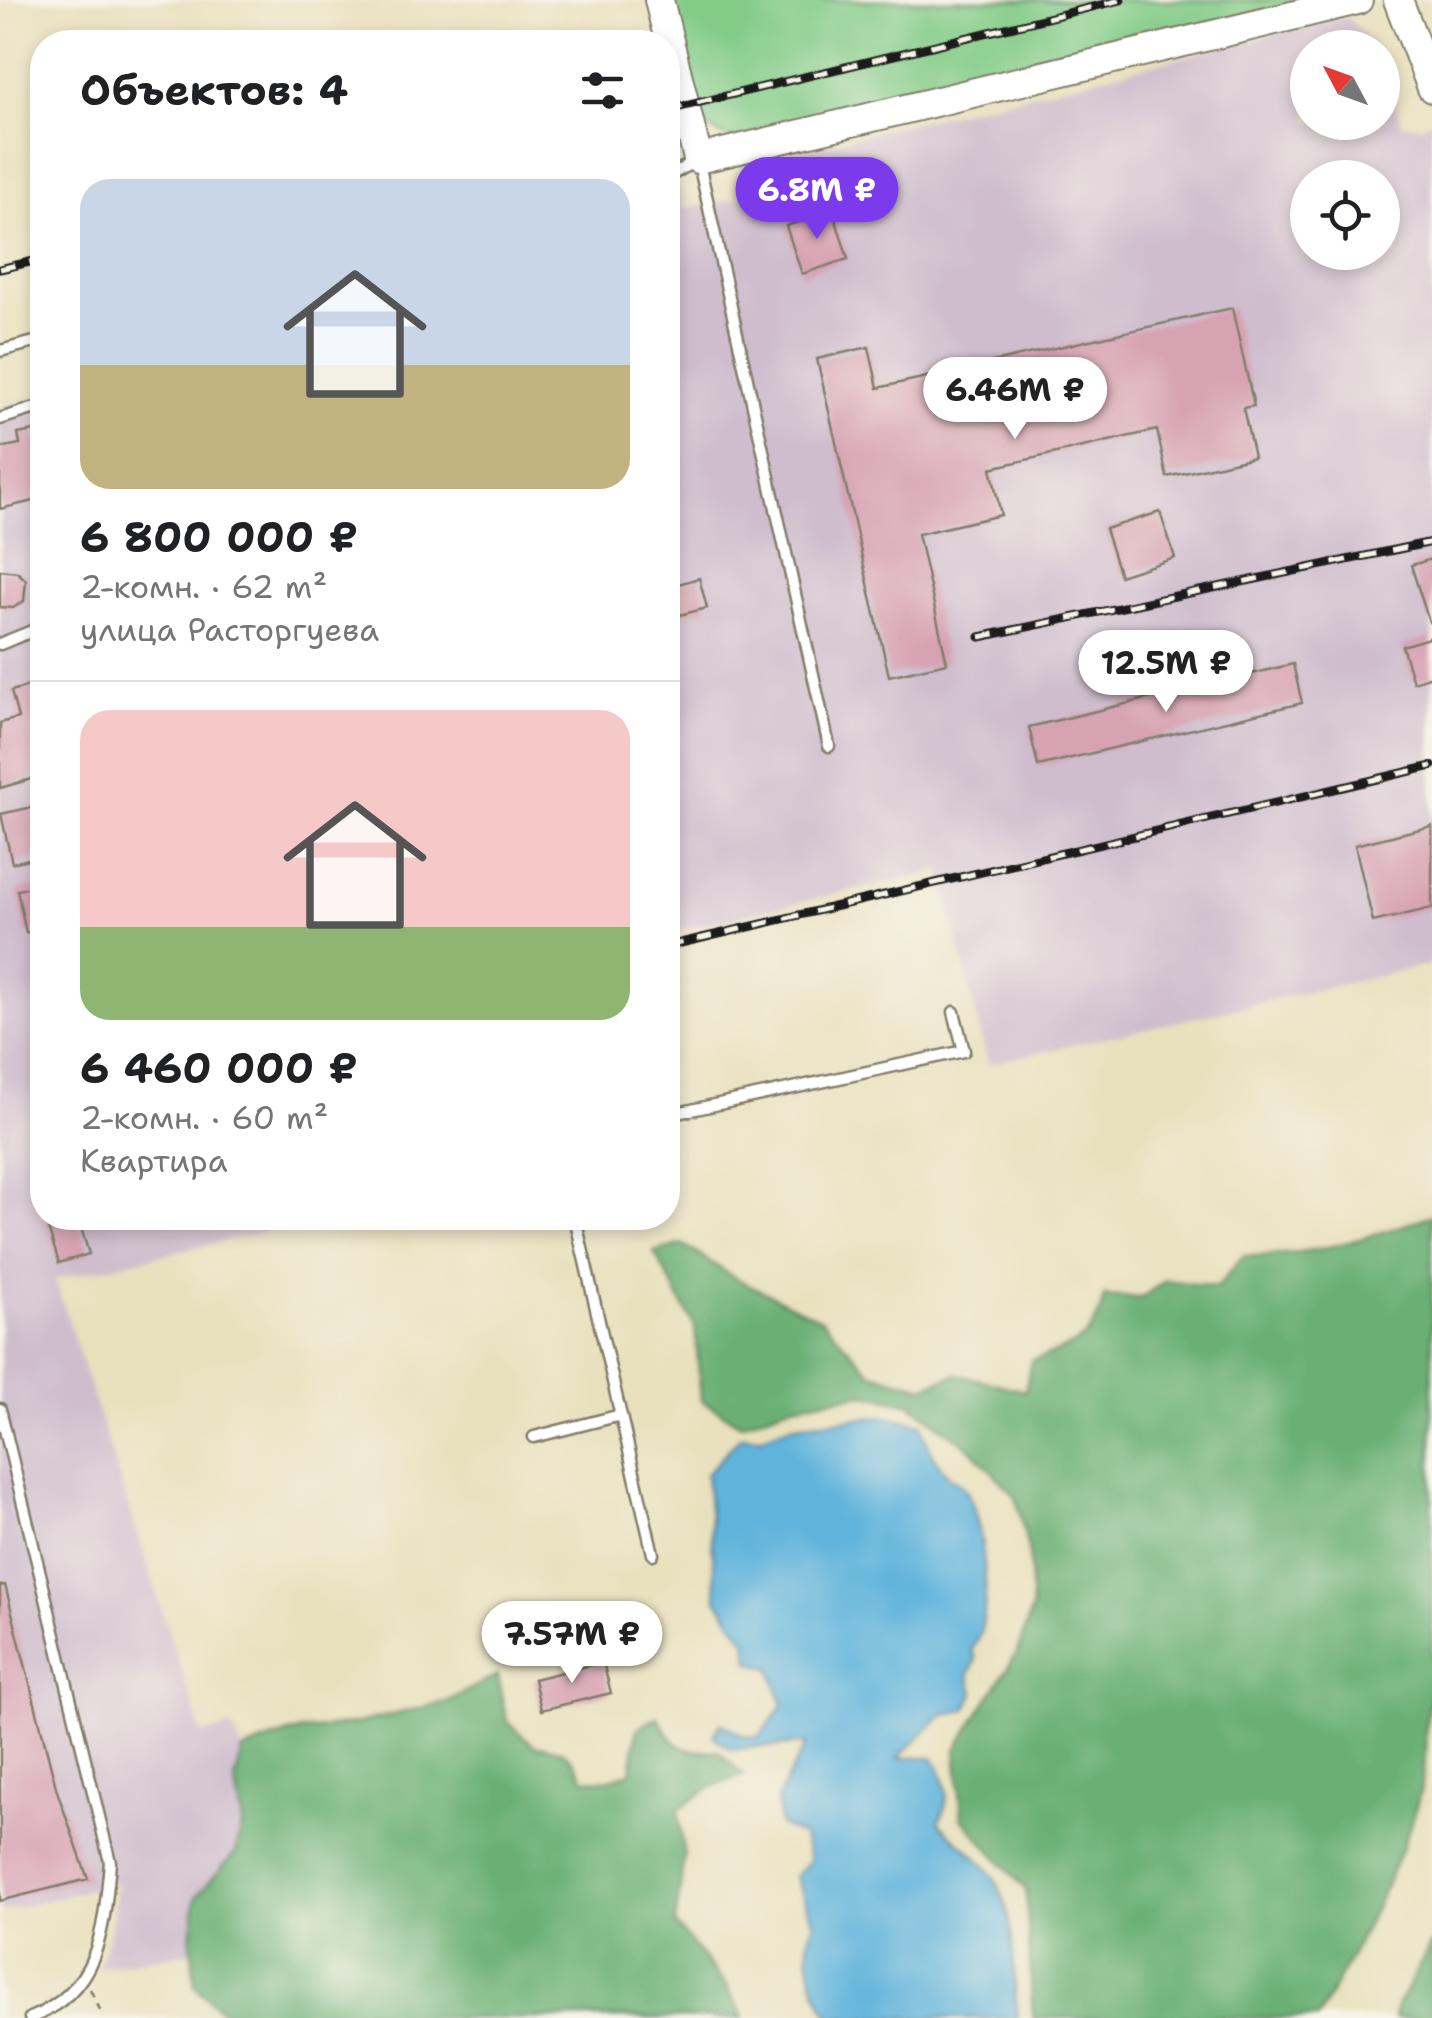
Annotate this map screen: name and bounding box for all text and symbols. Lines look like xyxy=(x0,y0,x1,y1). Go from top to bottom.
north arrow xyxy=(1290,30,1400,140)
map controls xyxy=(1290,30,1400,270)
text: Объектов: 4 xyxy=(80,62,348,118)
icon: filters xyxy=(575,63,630,118)
pin: 6.8M ₽ xyxy=(736,157,898,242)
button: locate xyxy=(1290,160,1400,270)
text: 6.8M ₽ xyxy=(758,168,876,211)
icon: home xyxy=(265,244,445,424)
pin: 6.46M ₽ xyxy=(923,357,1107,442)
text: 6.46M ₽ xyxy=(945,368,1085,411)
text: 6 800 000 ₽ xyxy=(80,509,358,565)
text: 2-комн. · 62 m² xyxy=(80,565,327,608)
text: улица Расторгуева xyxy=(80,608,379,651)
pin: 12.5M ₽ xyxy=(1074,630,1258,715)
text: 12.5M ₽ xyxy=(1100,641,1232,684)
icon: home xyxy=(265,775,445,955)
text: 6 460 000 ₽ xyxy=(80,1040,358,1096)
text: 2-комн. · 60 m² xyxy=(80,1096,328,1139)
text: Квартира xyxy=(80,1139,228,1182)
pin: 7.57M ₽ xyxy=(480,1601,664,1686)
text: 7.57M ₽ xyxy=(504,1612,640,1655)

